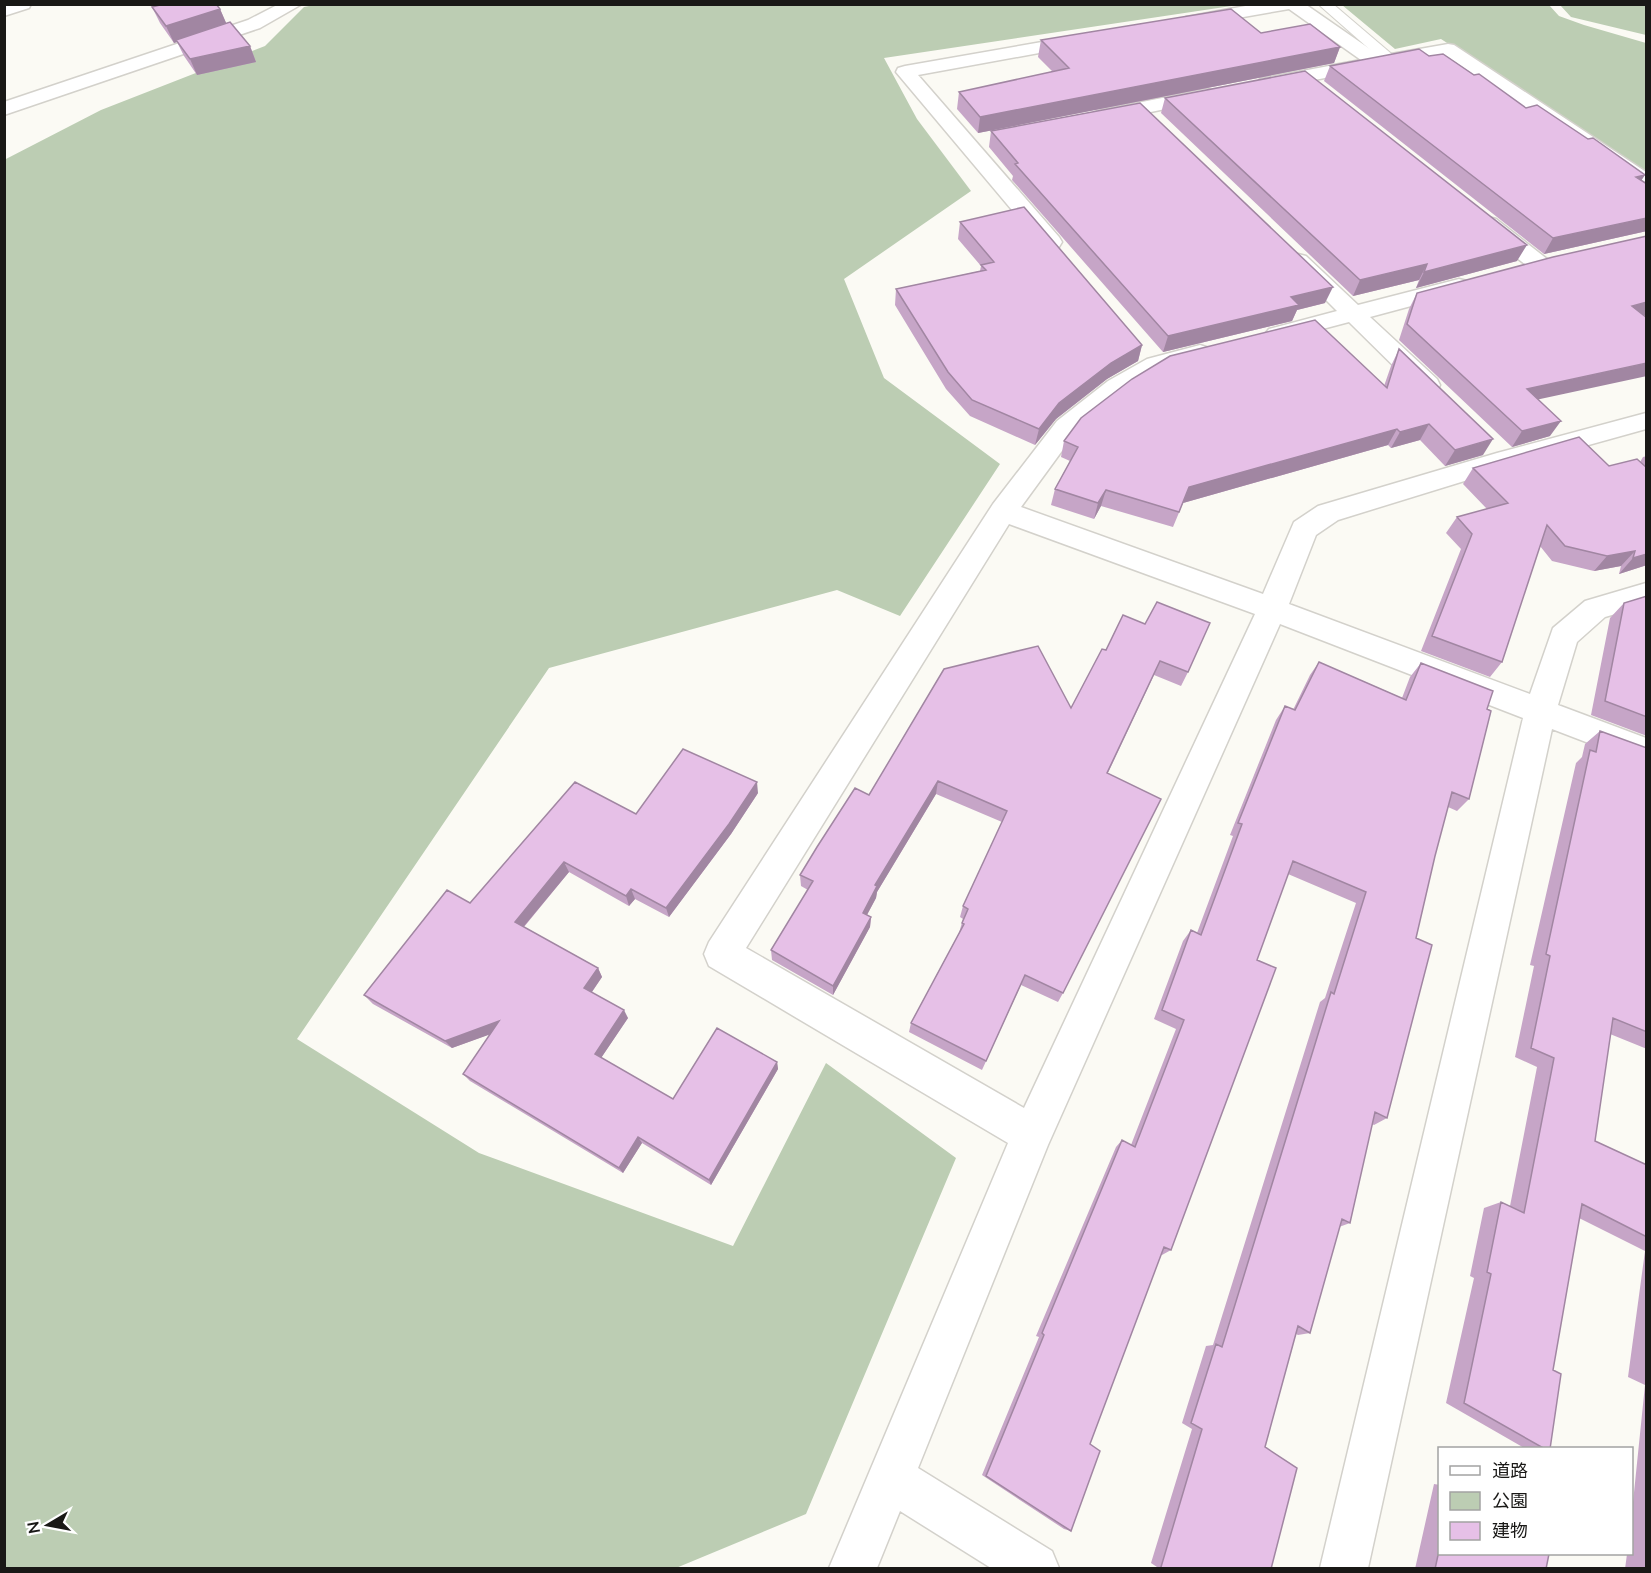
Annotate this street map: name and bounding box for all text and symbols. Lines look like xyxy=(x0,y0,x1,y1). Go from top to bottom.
legend xyxy=(1438,1447,1633,1555)
text: 道路 xyxy=(1492,1459,1528,1482)
text: 公園 xyxy=(1492,1489,1528,1512)
north arrow xyxy=(18,1495,78,1555)
text: 建物 xyxy=(1492,1519,1528,1542)
text: N xyxy=(22,1520,44,1535)

